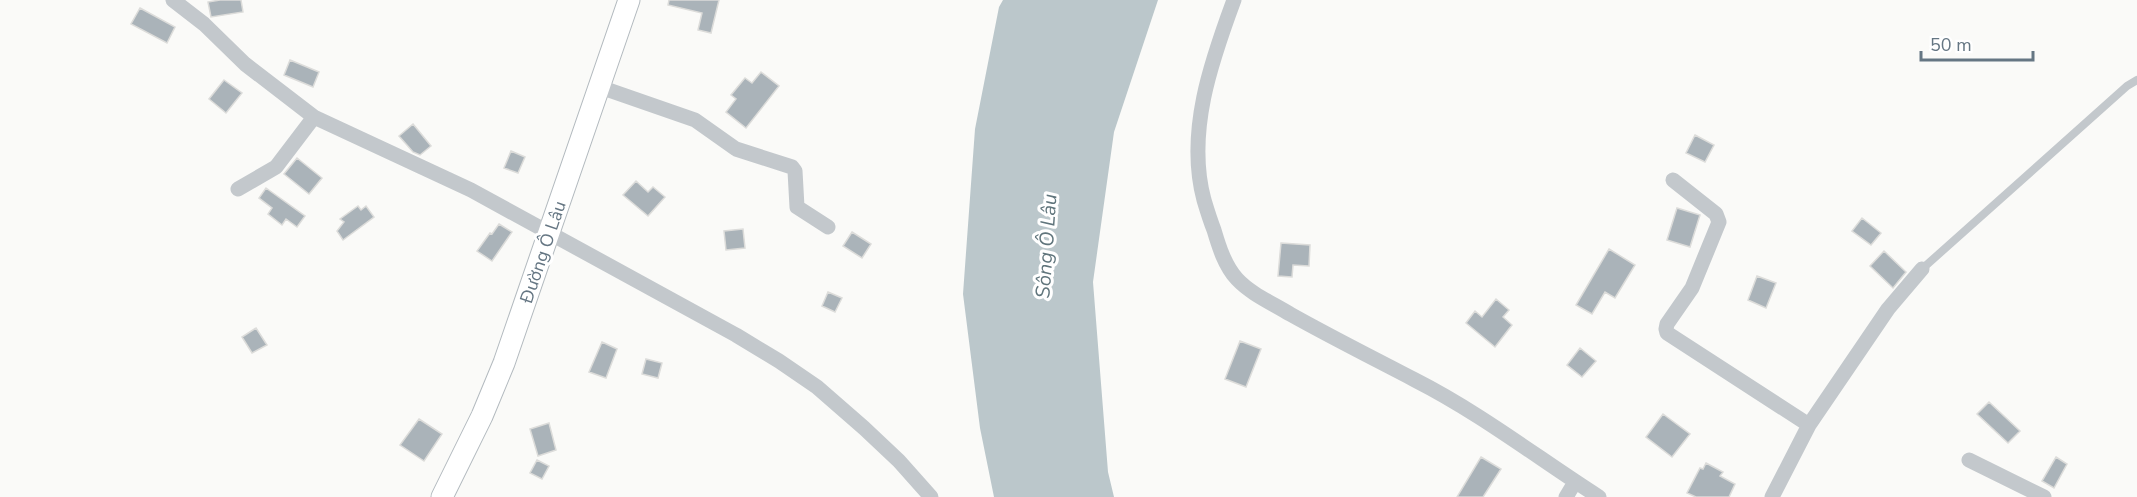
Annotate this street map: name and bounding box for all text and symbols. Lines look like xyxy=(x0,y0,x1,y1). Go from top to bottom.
scale bar xyxy=(1921,24,2034,62)
text: 50 m xyxy=(1930,33,1972,57)
water label: Sông Ô Lâu xyxy=(1029,193,1064,299)
street label: Đường Ô Lâu xyxy=(514,198,572,307)

